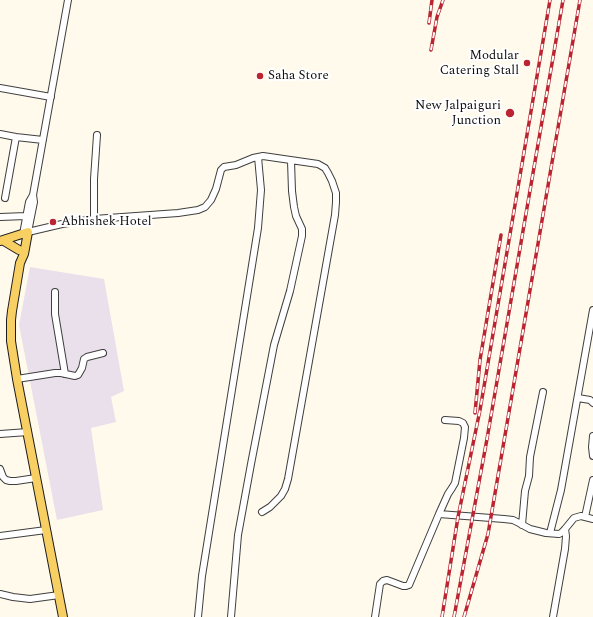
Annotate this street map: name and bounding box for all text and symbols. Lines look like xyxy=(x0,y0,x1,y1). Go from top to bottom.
place label: Modular Catering Stall xyxy=(440,48,519,79)
marker: Modular Catering Stall xyxy=(522,58,532,68)
place label: Saha Store xyxy=(268,68,329,84)
marker: Saha Store xyxy=(255,71,265,81)
place label: New Jalpaiguri Junction xyxy=(415,98,501,129)
marker: New Jalpaiguri Junction xyxy=(504,107,516,119)
place label: Abhishek Hotel xyxy=(61,214,152,230)
marker: Abhishek Hotel xyxy=(48,217,58,227)

